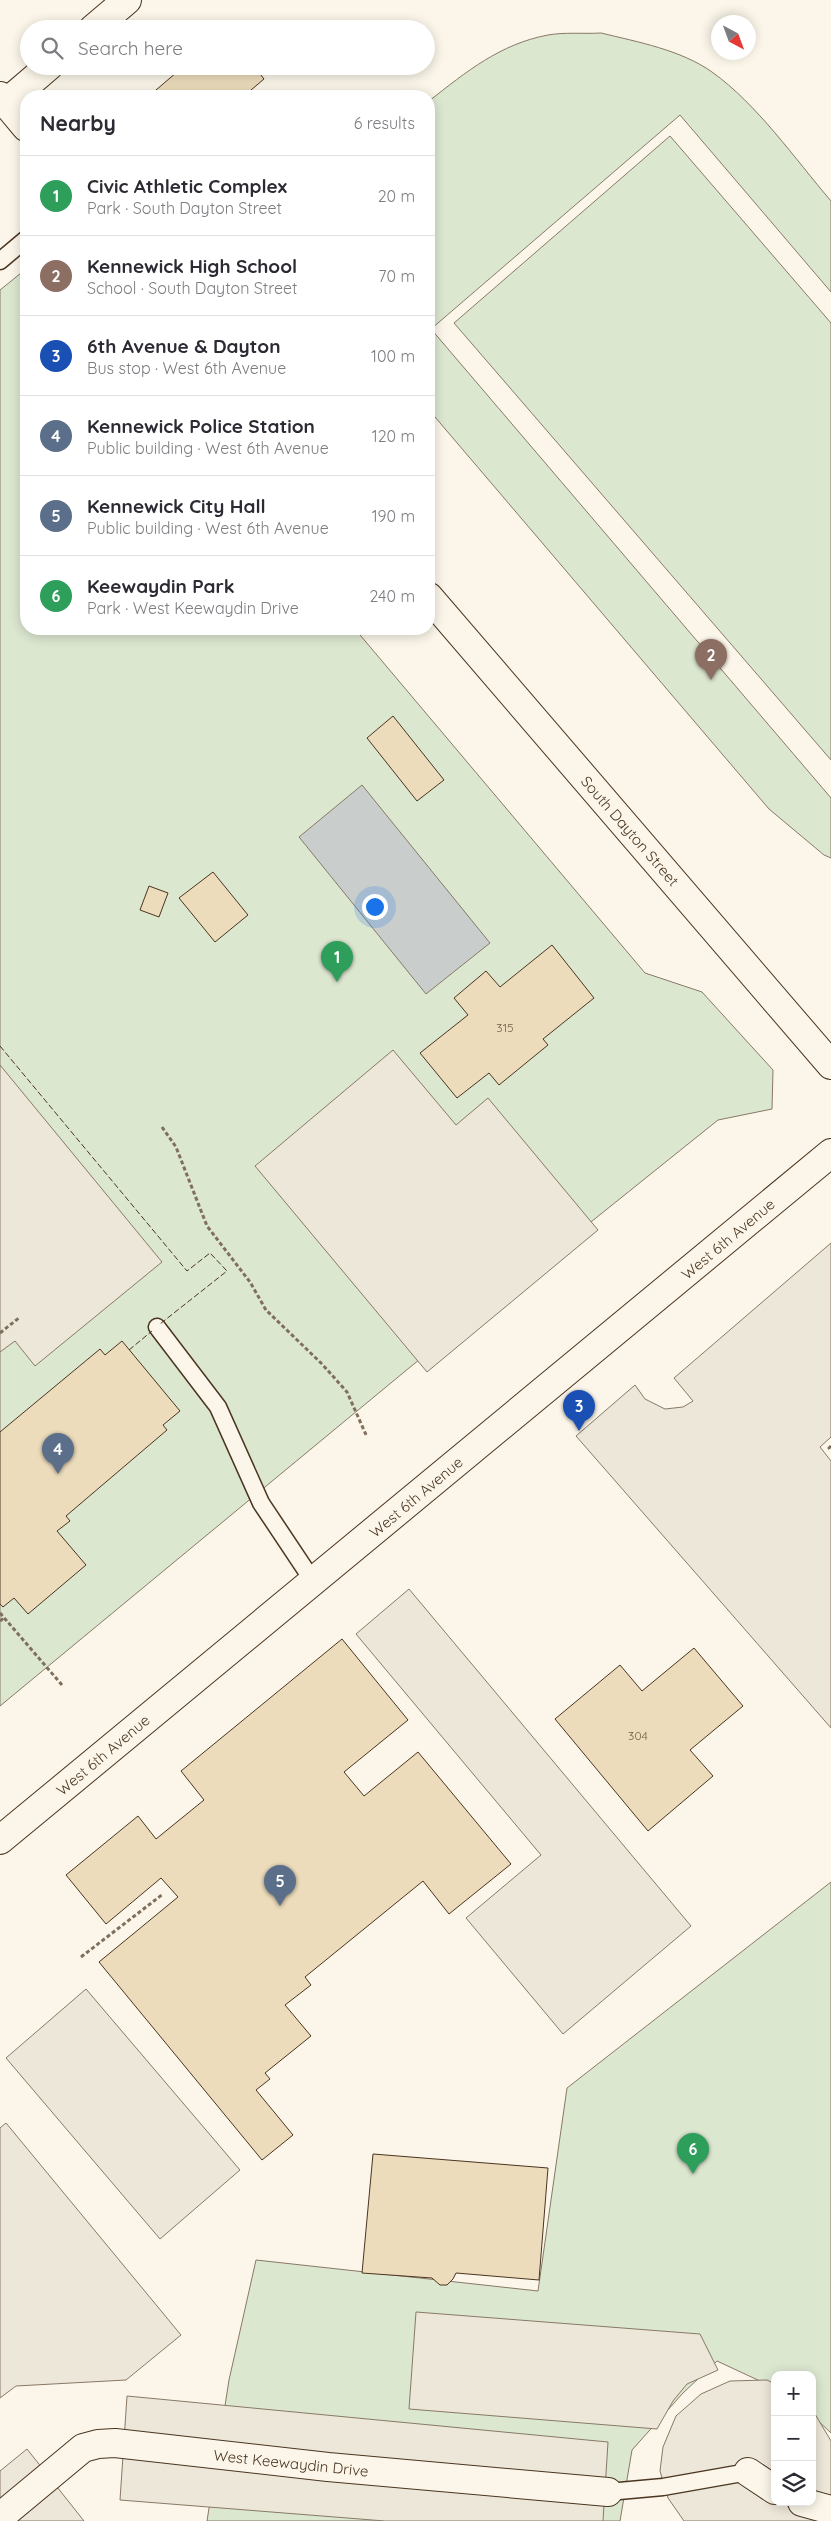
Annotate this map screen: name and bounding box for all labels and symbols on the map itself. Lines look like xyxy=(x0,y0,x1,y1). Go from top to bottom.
north arrow xyxy=(711,15,756,60)
pin: 2 xyxy=(695,639,727,680)
street label: South Dayton Street xyxy=(577,772,683,890)
your location xyxy=(362,894,388,920)
pin: 1 xyxy=(321,941,353,982)
house number: 315 xyxy=(496,1020,514,1035)
street label: West 6th Avenue xyxy=(677,1194,779,1284)
pin: 3 xyxy=(563,1390,595,1431)
pin: 4 xyxy=(42,1433,74,1474)
street label: West 6th Avenue xyxy=(365,1452,467,1542)
street label: West 6th Avenue xyxy=(52,1710,154,1800)
house number: 304 xyxy=(628,1728,648,1743)
pin: 5 xyxy=(264,1865,296,1906)
pin: 6 xyxy=(677,2133,709,2174)
street label: West Keewaydin Drive xyxy=(213,2445,369,2481)

